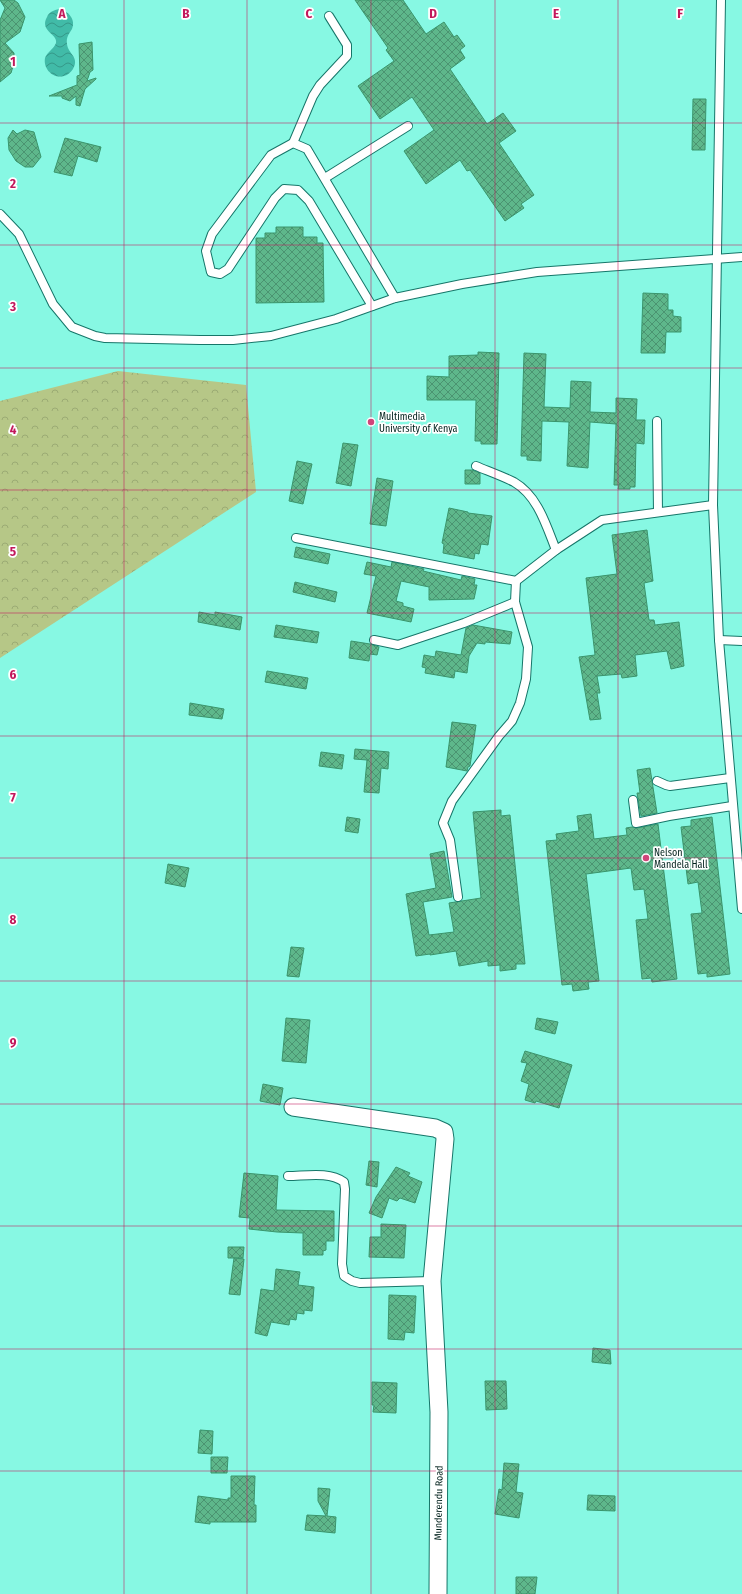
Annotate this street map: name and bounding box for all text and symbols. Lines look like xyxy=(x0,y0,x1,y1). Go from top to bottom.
text: A xyxy=(57,6,66,21)
text: B xyxy=(182,6,190,21)
text: C xyxy=(306,6,313,21)
text: D xyxy=(429,6,437,21)
text: E xyxy=(553,6,559,21)
text: F xyxy=(677,6,683,21)
text: 1 xyxy=(10,54,16,69)
text: 2 xyxy=(9,176,16,191)
text: 3 xyxy=(9,299,16,314)
place label: Multimedia University of Kenya xyxy=(379,411,457,435)
marker: Multimedia University of Kenya xyxy=(366,417,376,427)
text: 4 xyxy=(10,422,17,437)
text: 5 xyxy=(10,544,16,559)
text: 6 xyxy=(10,667,17,682)
text: 7 xyxy=(10,790,16,805)
place label: Nelson Mandela Hall xyxy=(654,847,708,871)
marker: Nelson Mandela Hall xyxy=(641,853,651,863)
text: 8 xyxy=(10,912,17,927)
text: 9 xyxy=(10,1035,17,1050)
street label: Munderendu Road xyxy=(432,1465,446,1541)

